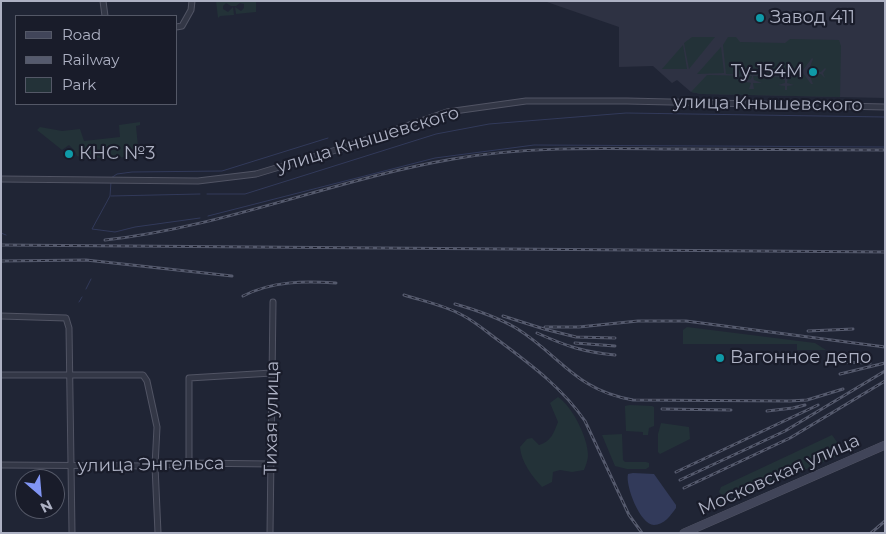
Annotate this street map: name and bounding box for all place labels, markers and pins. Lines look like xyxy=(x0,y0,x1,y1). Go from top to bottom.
place label: Завод 411 xyxy=(770,7,855,29)
marker: Завод 411 xyxy=(754,12,766,24)
place label: Ту-154М xyxy=(731,61,803,83)
marker: Ту-154М xyxy=(807,66,819,78)
place label: КНС №3 xyxy=(79,143,155,165)
marker: КНС №3 xyxy=(63,148,75,160)
place label: Вагонное депо xyxy=(730,347,872,369)
marker: Вагонное депо xyxy=(714,352,726,364)

